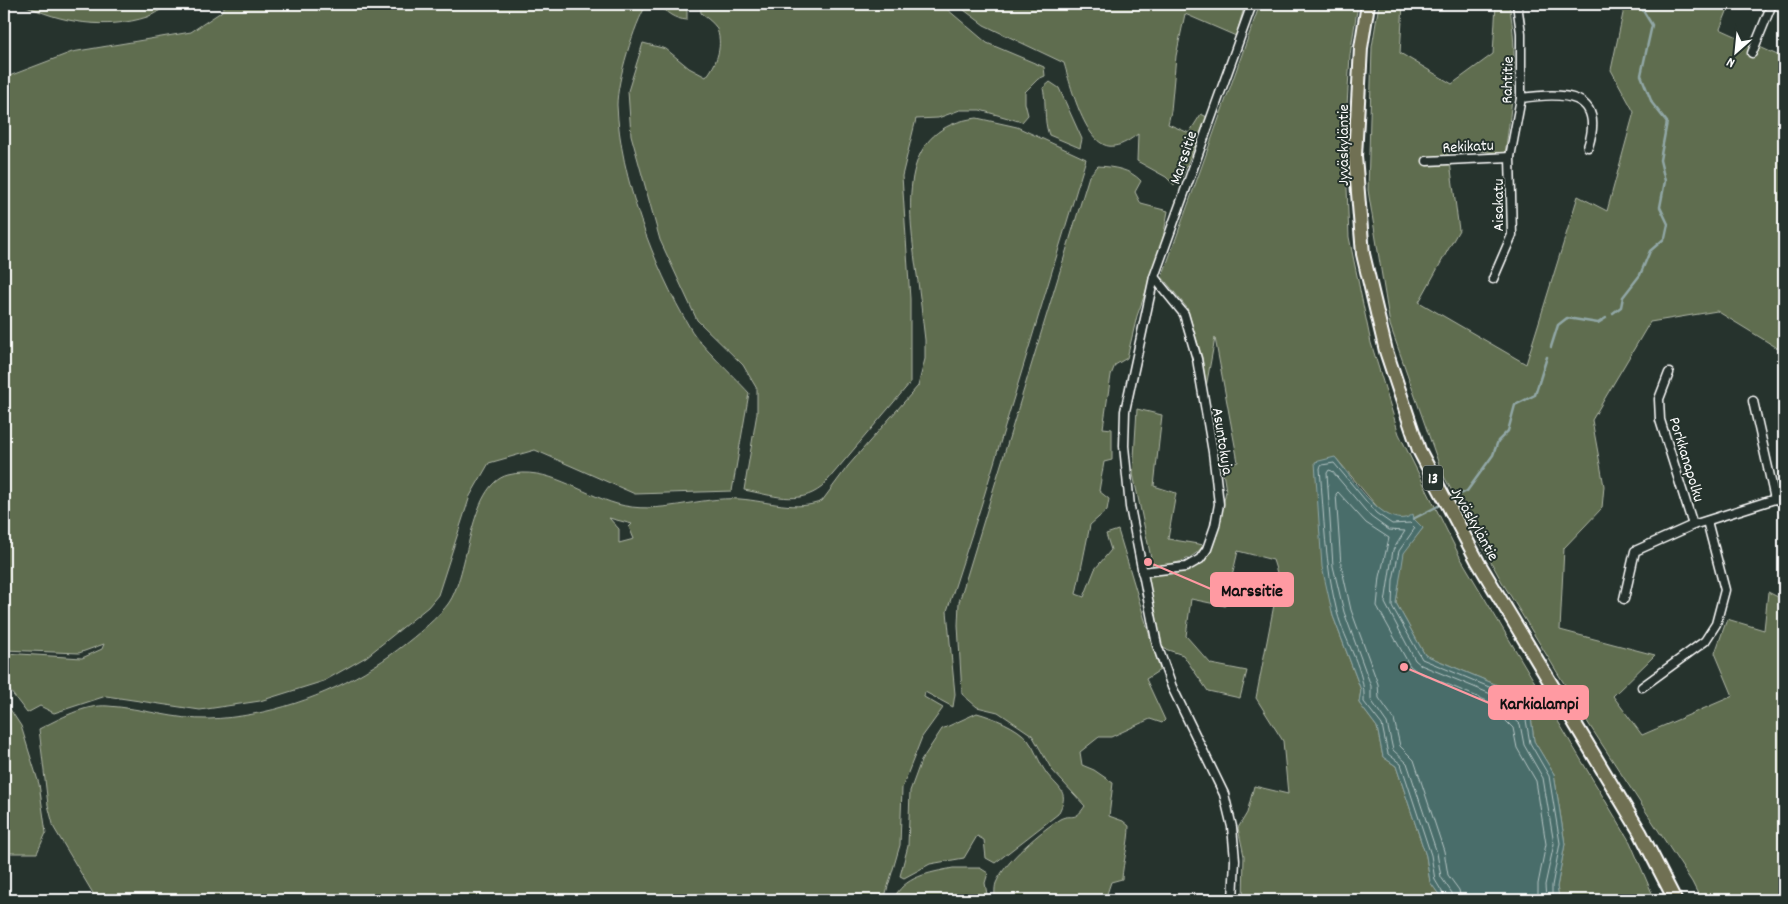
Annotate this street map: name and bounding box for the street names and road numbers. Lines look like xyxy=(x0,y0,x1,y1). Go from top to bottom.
street label: Rahtitie xyxy=(1496,56,1521,104)
street label: Jyväskyläntie xyxy=(1333,104,1356,186)
street label: Marssitie xyxy=(1165,128,1204,188)
street label: Rekikatu xyxy=(1442,135,1494,160)
street label: Aisakatu xyxy=(1488,179,1511,231)
street label: Asuntokuja xyxy=(1205,406,1238,477)
street label: Porkkanapolku xyxy=(1662,414,1709,505)
road number: 13 xyxy=(1423,466,1443,490)
street label: Jyväskyläntie xyxy=(1444,483,1504,566)

